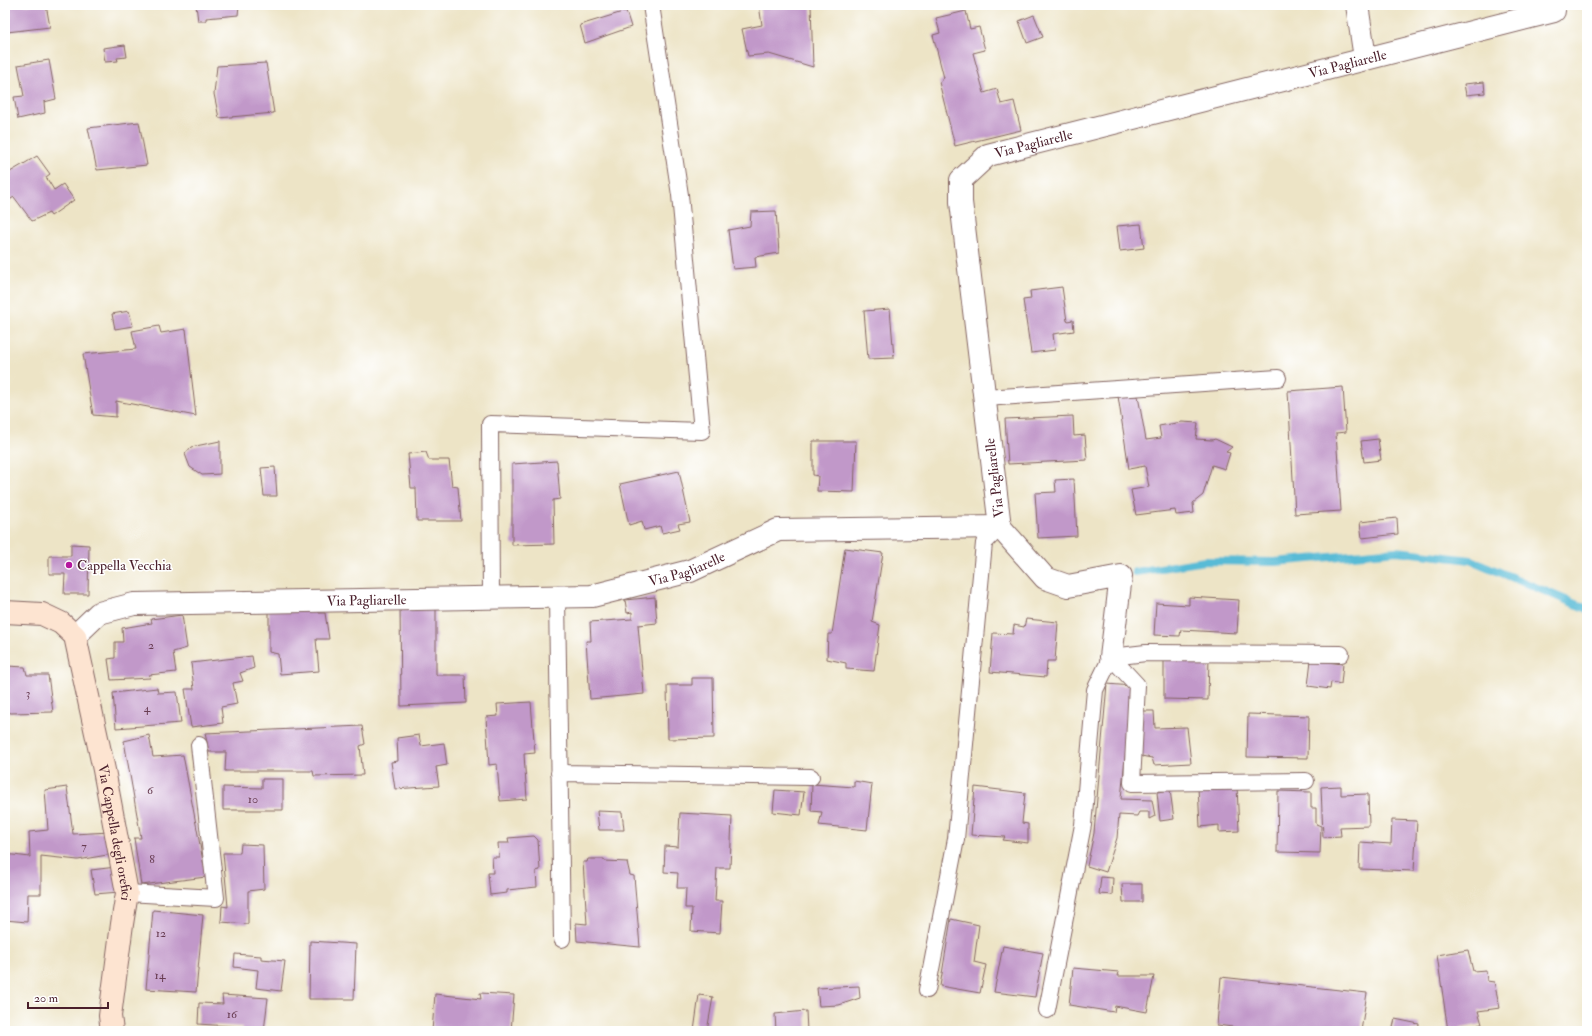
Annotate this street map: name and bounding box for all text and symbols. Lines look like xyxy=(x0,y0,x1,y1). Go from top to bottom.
street label: Via Pagliarelle xyxy=(1307,46,1389,82)
street label: Via Pagliarelle xyxy=(993,126,1075,162)
street label: Via Pagliarelle xyxy=(981,437,1008,519)
street label: Via Pagliarelle xyxy=(647,548,728,590)
place label: Cappella Vecchia xyxy=(77,557,172,575)
marker: Cappella Vecchia xyxy=(64,560,74,570)
street label: Via Pagliarelle xyxy=(326,591,407,610)
house number: 2 xyxy=(148,638,154,653)
house number: 3 xyxy=(26,686,30,701)
house number: 4 xyxy=(144,701,151,716)
street label: Via Cappella degli orefici xyxy=(94,763,135,903)
house number: 6 xyxy=(147,783,154,798)
house number: 10 xyxy=(248,792,258,807)
house number: 7 xyxy=(81,839,87,854)
house number: 8 xyxy=(149,852,155,867)
house number: 12 xyxy=(156,926,166,941)
house number: 14 xyxy=(155,968,166,983)
scale bar xyxy=(28,984,108,1010)
text: 20 m xyxy=(34,991,59,1006)
house number: 16 xyxy=(227,1007,238,1022)

